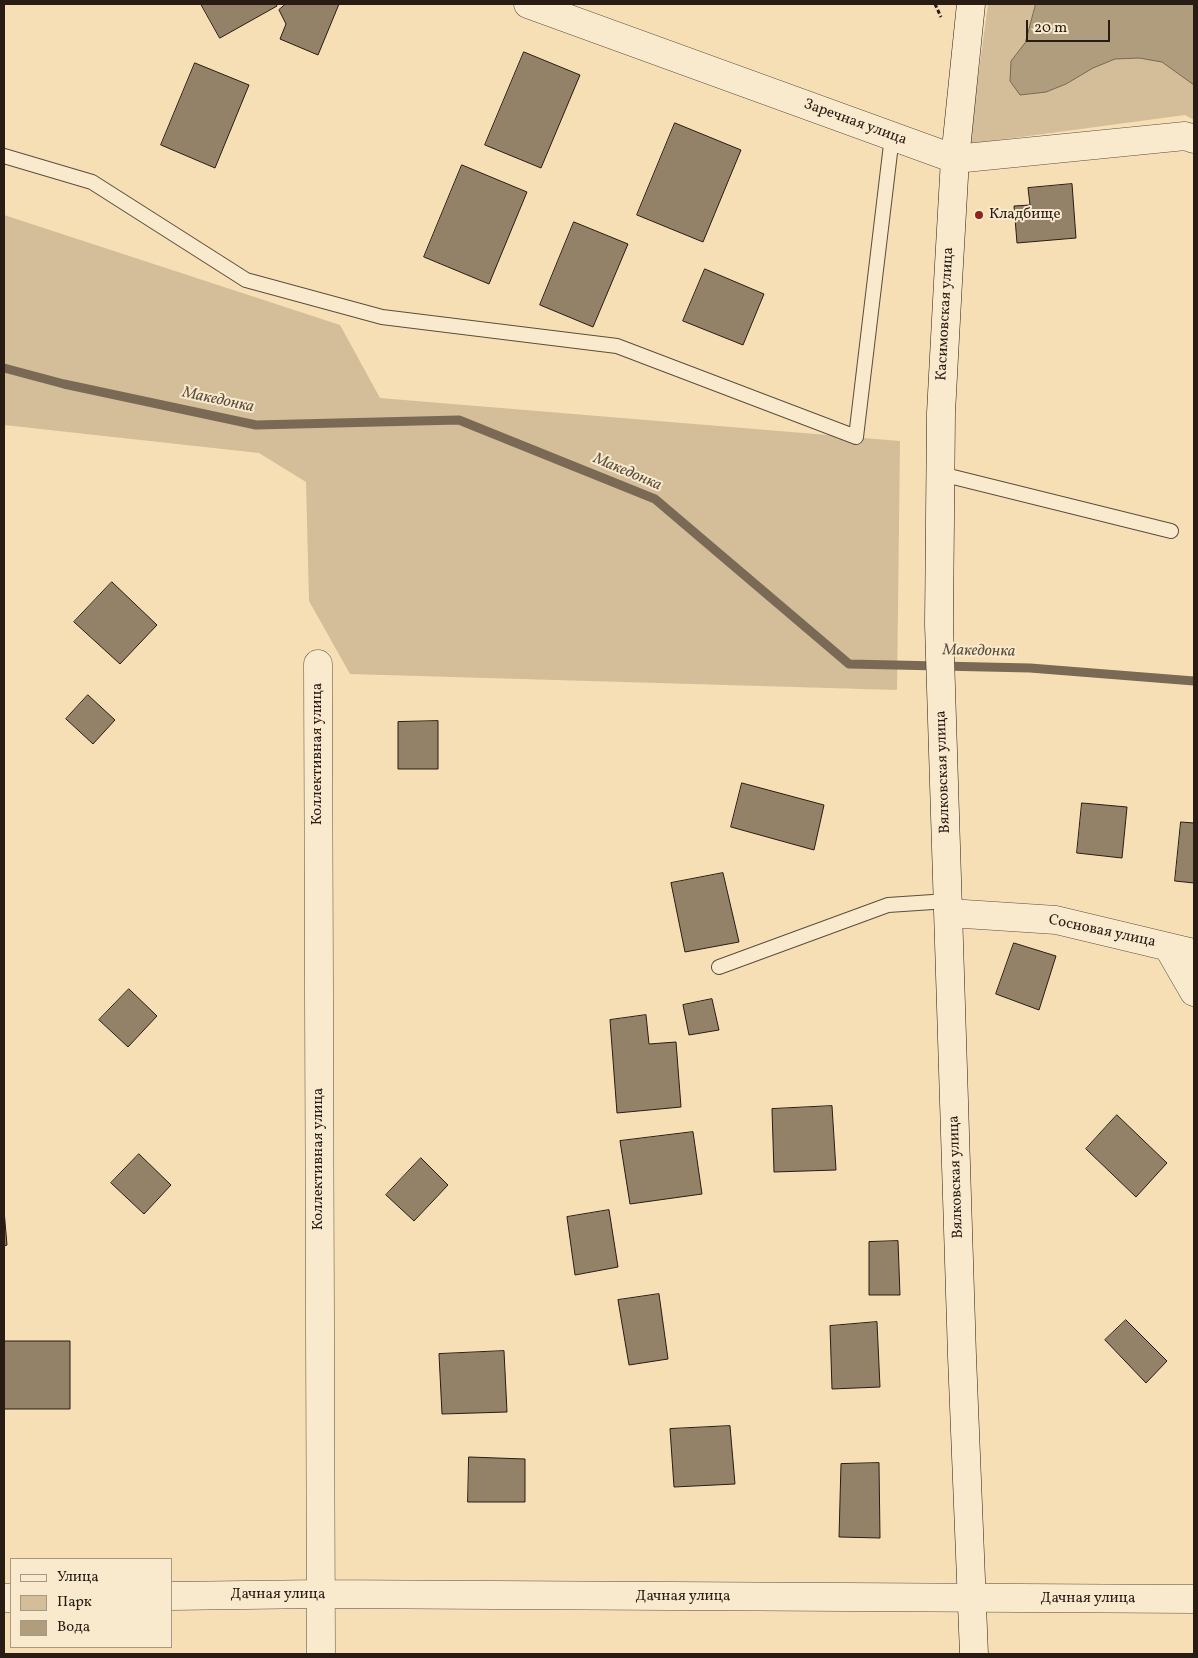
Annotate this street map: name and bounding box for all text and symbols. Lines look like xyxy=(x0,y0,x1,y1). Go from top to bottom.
scale bar xyxy=(1028,10,1112,42)
text: 20 m xyxy=(1034,18,1067,39)
street label: Заречная улица xyxy=(801,96,909,150)
place label: Кладбище xyxy=(989,206,1061,224)
marker: Кладбище xyxy=(973,209,985,221)
street label: Касимовская улица xyxy=(934,247,958,381)
water label: Македонка xyxy=(180,384,256,418)
water label: Македонка xyxy=(590,450,664,496)
water label: Македонка xyxy=(943,642,1015,662)
street label: Коллективная улица xyxy=(309,683,327,825)
street label: Вялковская улица xyxy=(933,710,955,834)
street label: Сосновая улица xyxy=(1047,912,1157,952)
street label: Коллективная улица xyxy=(310,1088,328,1230)
street label: Вялковская улица xyxy=(946,1115,968,1239)
legend xyxy=(10,1558,172,1648)
text: Улица xyxy=(57,1567,99,1588)
street label: Дачная улица xyxy=(231,1586,325,1604)
street label: Дачная улица xyxy=(636,1588,730,1606)
street label: Дачная улица xyxy=(1041,1590,1135,1608)
text: Парк xyxy=(57,1592,92,1613)
text: Вода xyxy=(57,1617,90,1638)

